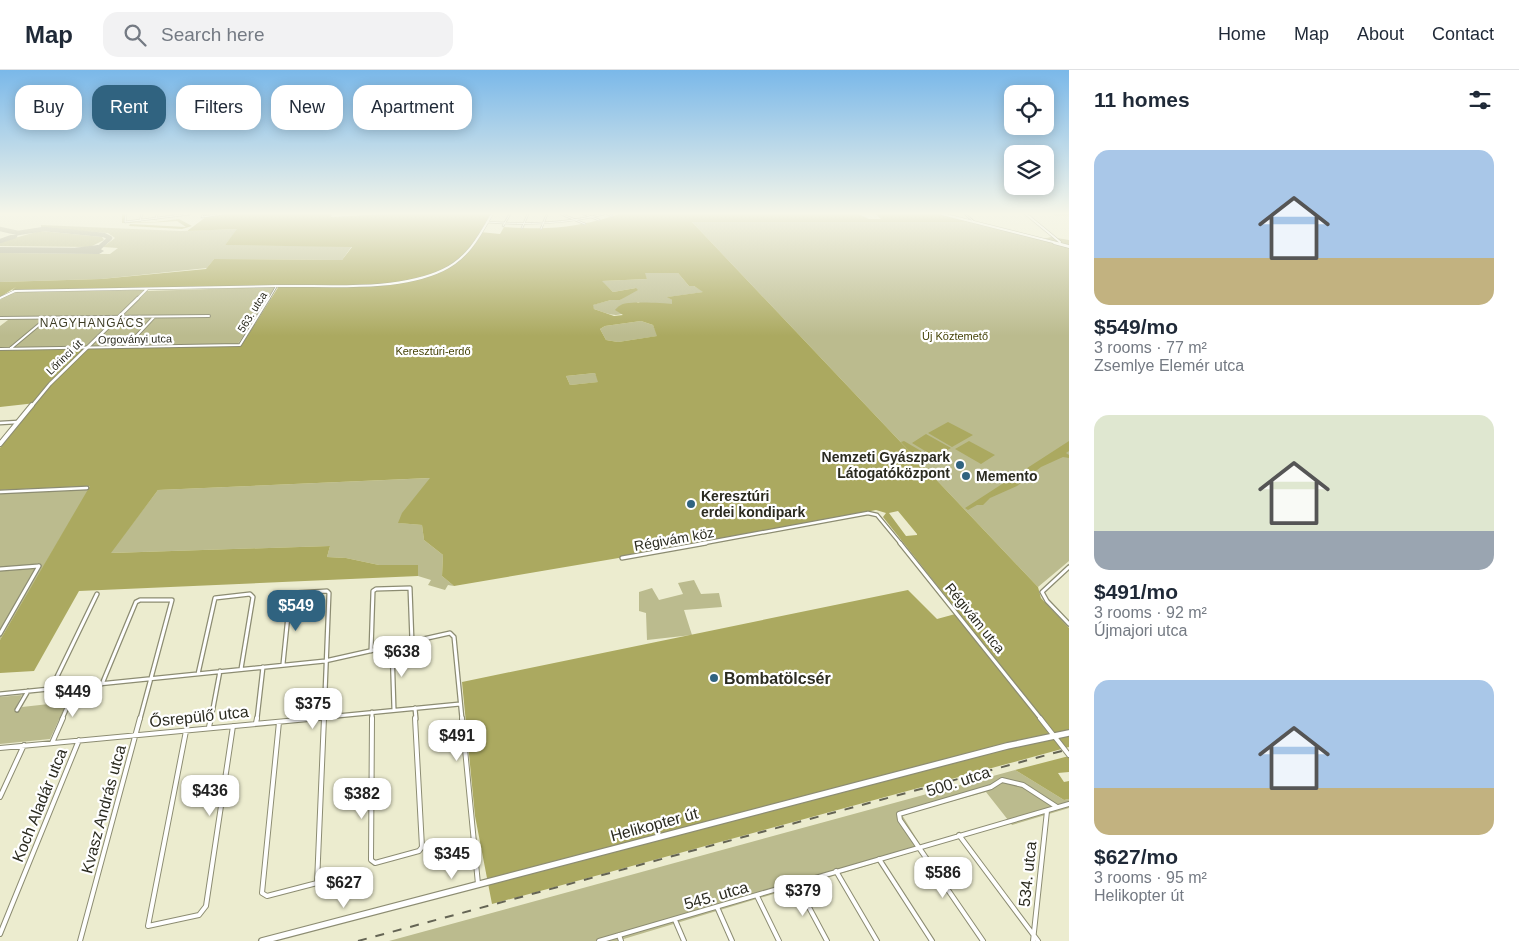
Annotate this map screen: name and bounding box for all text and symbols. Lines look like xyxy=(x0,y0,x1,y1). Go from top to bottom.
search box xyxy=(103,12,453,57)
text: Map xyxy=(25,21,73,48)
icon: search xyxy=(121,21,149,49)
text: Search here xyxy=(161,24,265,45)
text: Home xyxy=(1218,24,1266,44)
text: Map xyxy=(1294,24,1329,44)
text: About xyxy=(1357,24,1404,44)
text: Contact xyxy=(1432,24,1494,44)
chip: Buy xyxy=(15,85,82,130)
chip: Rent xyxy=(92,85,166,130)
chip: Filters xyxy=(176,85,261,130)
chip: New xyxy=(271,85,343,130)
chip: Apartment xyxy=(353,85,472,130)
map controls xyxy=(1004,85,1054,195)
button: locate xyxy=(1004,85,1054,135)
icon: filters xyxy=(1466,86,1494,114)
text: 11 homes xyxy=(1094,88,1190,111)
button: layers xyxy=(1004,145,1054,195)
icon: home xyxy=(1249,183,1339,273)
street label: 563. utca xyxy=(235,289,270,334)
district label: NAGYHANGÁCS xyxy=(40,315,144,330)
text: $549/mo xyxy=(1094,315,1178,338)
park label: Új Köztemető xyxy=(922,330,988,342)
street label: Orgoványi utca xyxy=(98,332,173,346)
street label: Lőrinci út xyxy=(44,337,84,377)
text: 3 rooms · 77 m² xyxy=(1094,339,1207,356)
park label: Keresztúri-erdő xyxy=(395,345,471,357)
text: Zsemlye Elemér utca xyxy=(1094,357,1244,374)
icon: home xyxy=(1249,448,1339,538)
place label: Nemzeti Gyászpark Látogatóközpont xyxy=(822,449,950,481)
marker: Nemzeti Gyászpark Látogatóközpont xyxy=(954,459,966,471)
place label: Memento xyxy=(976,468,1037,484)
marker: Memento xyxy=(960,470,972,482)
place label: Keresztúri erdei kondipark xyxy=(701,488,805,520)
marker: Keresztúri erdei kondipark xyxy=(685,498,697,510)
street label: Régivám köz xyxy=(633,524,715,554)
street label: Régivám utca xyxy=(942,580,1008,656)
text: $491/mo xyxy=(1094,580,1178,603)
pin: $549 xyxy=(266,590,326,632)
text: $549 xyxy=(278,597,314,614)
text: 3 rooms · 92 m² xyxy=(1094,604,1207,621)
text: Újmajori utca xyxy=(1094,622,1187,639)
pin: $638 xyxy=(372,636,432,678)
text: $638 xyxy=(384,643,420,660)
place label: Bombatölcsér xyxy=(724,670,831,687)
marker: Bombatölcsér xyxy=(708,672,720,684)
pin: $449 xyxy=(43,676,103,718)
text: $449 xyxy=(55,683,91,700)
pin: $375 xyxy=(283,688,343,730)
text: $375 xyxy=(295,695,331,712)
street label: Ősrepülő utca xyxy=(149,702,250,730)
icon: home xyxy=(1249,713,1339,803)
pin: $491 xyxy=(427,720,487,762)
text: $491 xyxy=(439,727,475,744)
street label: Kvasz András utca xyxy=(78,743,129,875)
street label: Koch Aladár utca xyxy=(9,746,70,864)
street label: 500. utca xyxy=(924,763,992,800)
pin: $436 xyxy=(180,774,240,817)
pin: $382 xyxy=(332,778,392,820)
text: $436 xyxy=(192,782,228,799)
text: $382 xyxy=(344,785,380,802)
street label: Helikopter út xyxy=(609,805,700,844)
pin: $345 xyxy=(422,838,482,880)
street label: 534. utca xyxy=(1016,840,1039,908)
text: $345 xyxy=(434,845,470,862)
text: $627/mo xyxy=(1094,845,1178,868)
pin: $586 xyxy=(913,856,973,899)
text: $586 xyxy=(925,864,961,881)
pin: $627 xyxy=(314,866,374,909)
text: 3 rooms · 95 m² xyxy=(1094,869,1207,886)
text: $627 xyxy=(326,874,362,891)
pin: $379 xyxy=(773,874,833,917)
street label: 545. utca xyxy=(682,878,750,913)
text: $379 xyxy=(785,882,821,899)
text: Helikopter út xyxy=(1094,887,1184,904)

